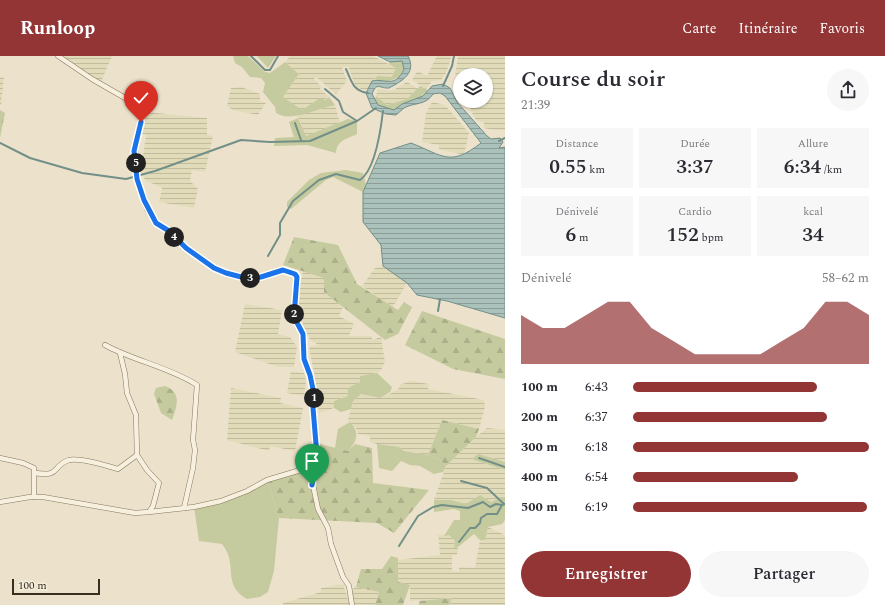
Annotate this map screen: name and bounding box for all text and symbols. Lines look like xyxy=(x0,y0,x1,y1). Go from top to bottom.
text: Runloop xyxy=(20,14,95,43)
text: Carte xyxy=(682,18,717,39)
text: Itinéraire xyxy=(739,18,798,39)
text: Favoris xyxy=(820,18,865,39)
text: Course du soir xyxy=(521,63,665,96)
map controls xyxy=(453,68,493,108)
button: layers xyxy=(453,68,493,108)
button: share xyxy=(827,69,869,111)
pin xyxy=(124,81,158,122)
icon: check xyxy=(130,87,152,109)
text: 21:39 xyxy=(521,95,550,115)
text: Distance xyxy=(556,135,598,152)
text: Durée xyxy=(680,135,710,152)
text: Allure xyxy=(798,135,828,152)
text: 0.55 xyxy=(549,152,587,182)
text: 3:37 xyxy=(676,152,714,182)
text: 6:34 xyxy=(784,152,821,182)
pin: 5 xyxy=(126,153,146,173)
text: 5 xyxy=(133,154,139,171)
text: km xyxy=(587,161,605,178)
text: /km xyxy=(821,161,842,178)
text: Dénivelé xyxy=(556,203,598,220)
text: Cardio xyxy=(678,203,712,220)
text: kcal xyxy=(803,203,823,220)
text: 6 xyxy=(566,220,576,250)
text: 152 xyxy=(667,220,699,250)
text: 34 xyxy=(802,220,824,250)
pin: 4 xyxy=(164,227,184,247)
text: 4 xyxy=(171,228,177,245)
text: m xyxy=(576,229,588,246)
text: bpm xyxy=(699,229,723,246)
pin: 3 xyxy=(240,268,260,288)
text: Dénivelé xyxy=(521,268,572,288)
text: 58–62 m xyxy=(822,268,869,288)
text: 3 xyxy=(247,269,253,286)
pin: 2 xyxy=(284,304,304,324)
text: 2 xyxy=(291,305,297,322)
text: 100 m xyxy=(521,377,558,397)
text: 6:43 xyxy=(585,377,608,397)
pin: 1 xyxy=(304,388,324,408)
text: 1 xyxy=(311,389,317,406)
text: 200 m xyxy=(521,407,558,427)
text: 6:37 xyxy=(585,407,608,427)
text: 300 m xyxy=(521,437,558,457)
text: 6:18 xyxy=(585,437,608,457)
pin xyxy=(295,444,329,485)
icon: arrive xyxy=(301,450,323,472)
text: 400 m xyxy=(521,467,558,487)
text: 6:54 xyxy=(585,467,608,487)
text: 500 m xyxy=(521,497,558,517)
text: 6:19 xyxy=(585,497,608,517)
button: Enregistrer xyxy=(521,551,691,597)
button: Partager xyxy=(699,551,869,597)
scale bar xyxy=(12,577,100,596)
text: 100 m xyxy=(18,577,47,594)

